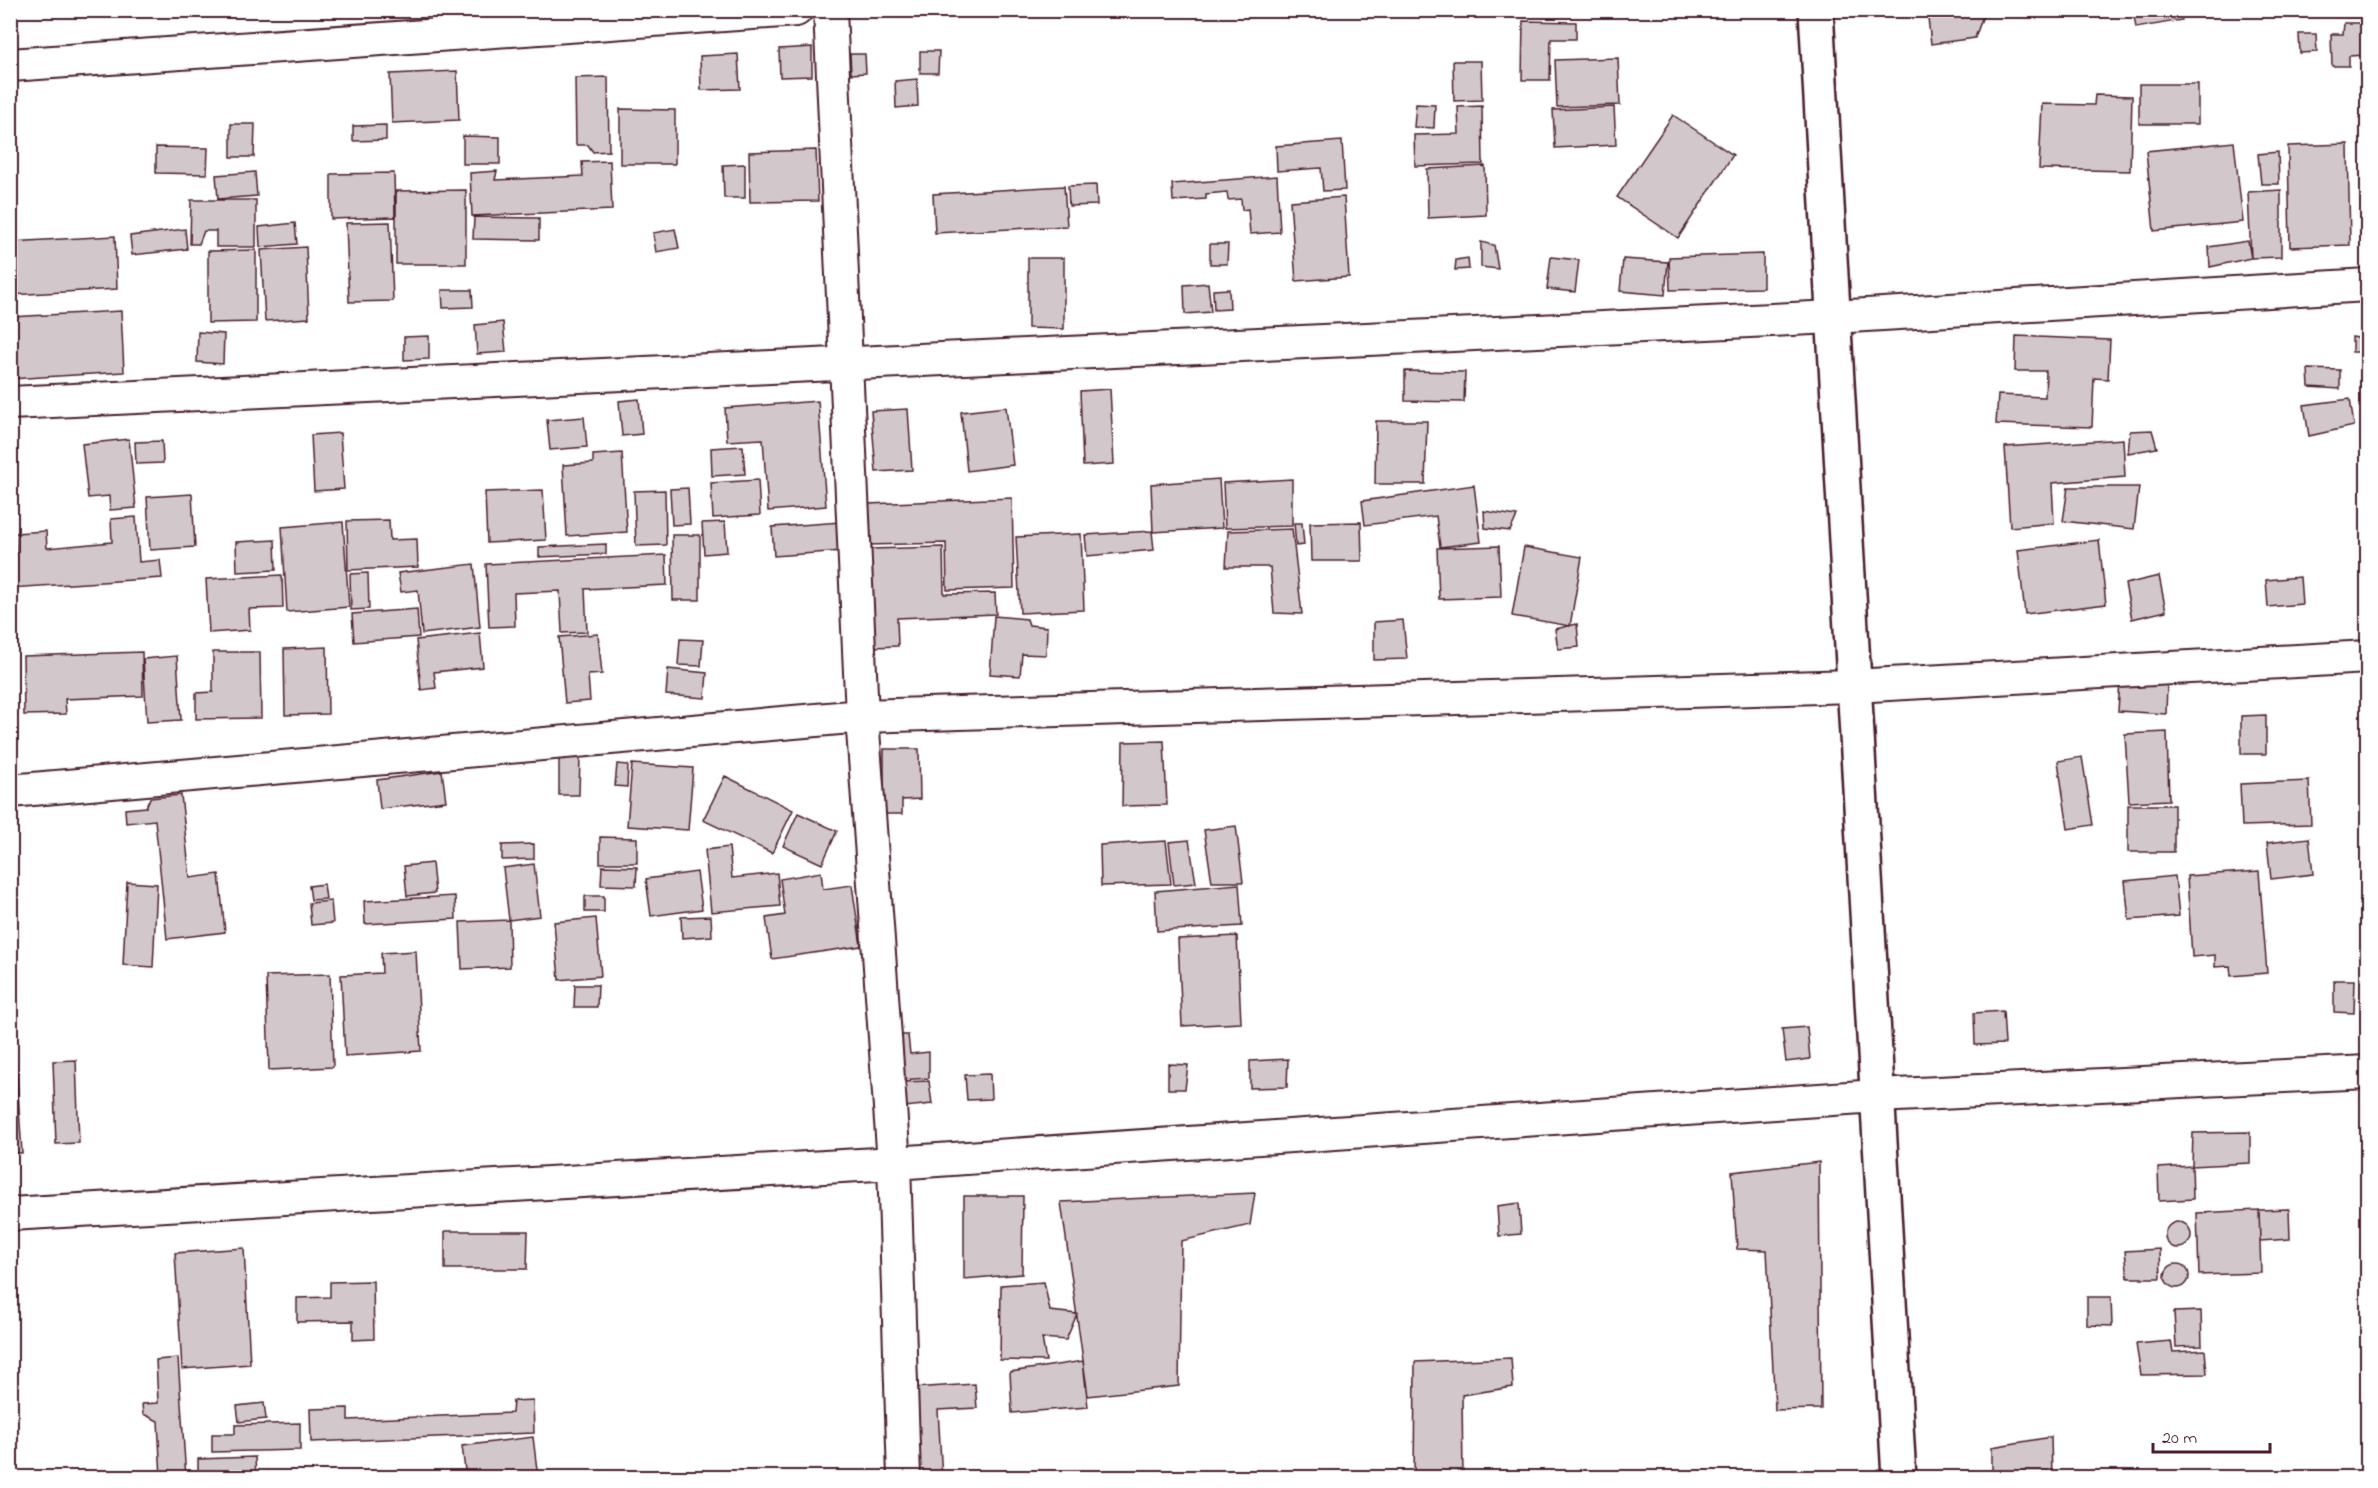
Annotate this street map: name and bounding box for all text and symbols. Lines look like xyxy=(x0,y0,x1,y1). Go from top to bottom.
scale bar xyxy=(2153,1416,2270,1454)
text: 20 m xyxy=(2162,1426,2197,1452)

